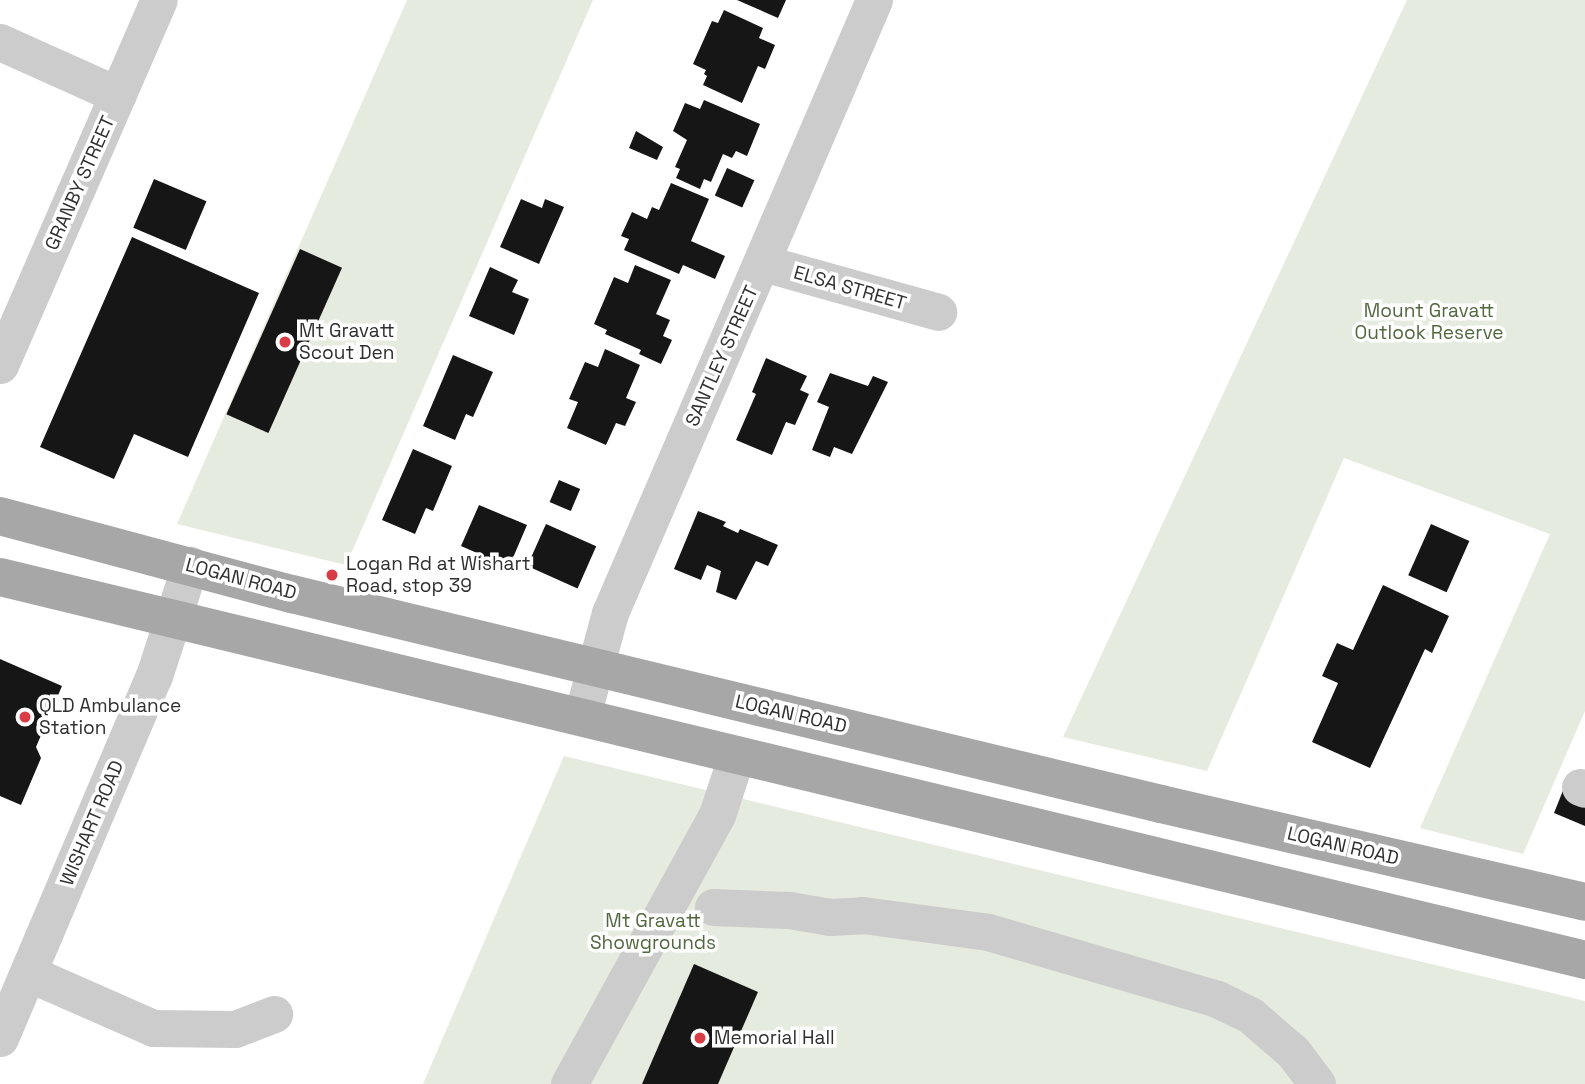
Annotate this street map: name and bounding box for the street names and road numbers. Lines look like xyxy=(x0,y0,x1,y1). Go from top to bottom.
street label: GRANBY STREET xyxy=(40,112,120,254)
street label: ELSA STREET xyxy=(791,261,909,315)
street label: SANTLEY STREET xyxy=(681,282,763,430)
street label: LOGAN ROAD xyxy=(183,553,299,605)
street label: LOGAN ROAD xyxy=(733,690,849,738)
street label: WISHART ROAD xyxy=(55,757,129,889)
street label: LOGAN ROAD xyxy=(1285,822,1401,870)

